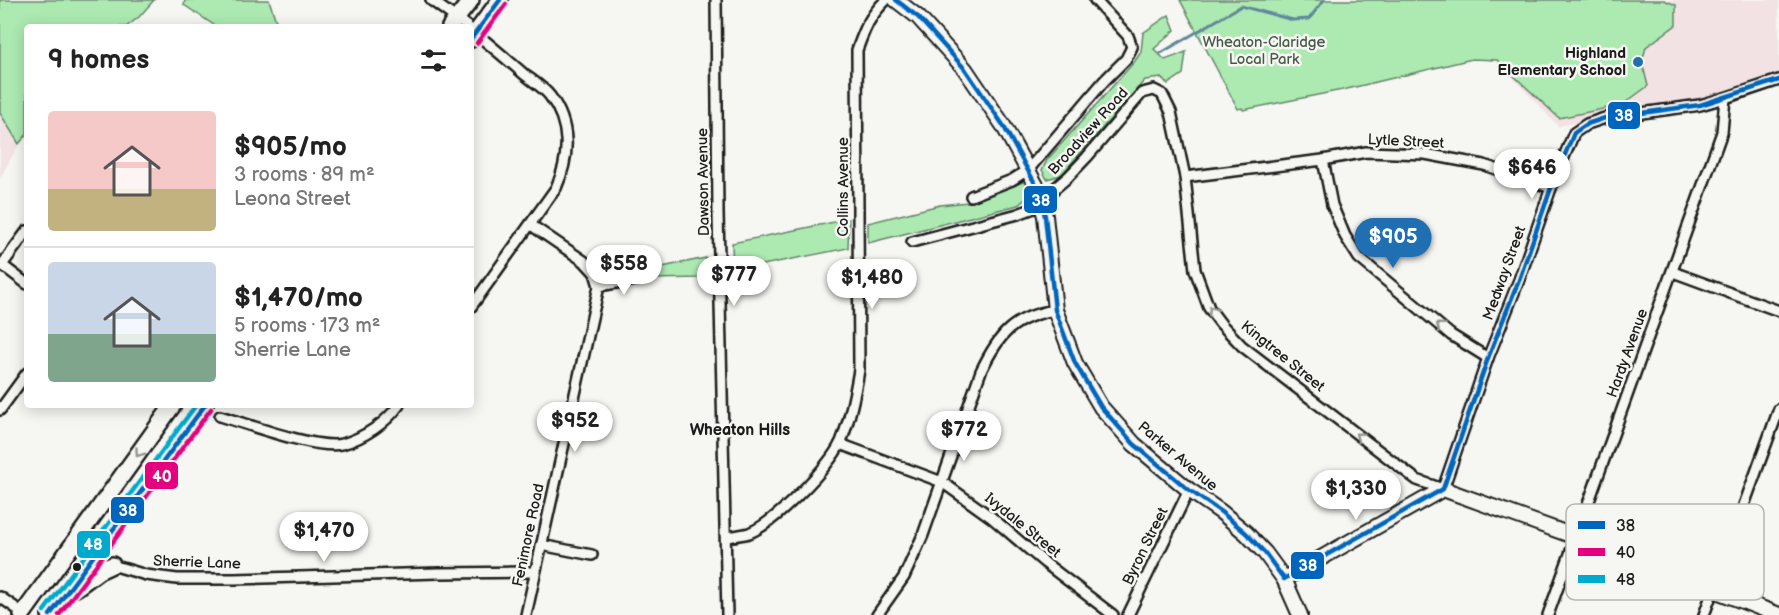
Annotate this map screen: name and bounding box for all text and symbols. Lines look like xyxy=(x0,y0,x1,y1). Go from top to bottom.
park label: Wheaton-Claridge Local Park xyxy=(1203,33,1326,69)
icon: filters xyxy=(417,44,450,77)
place label: Highland Elementary School xyxy=(1498,44,1626,80)
text: 9 homes xyxy=(48,45,149,76)
marker: Highland Elementary School xyxy=(1631,55,1645,69)
street label: Broadview Road xyxy=(1044,84,1133,179)
line badge: 38 xyxy=(1607,101,1641,130)
text: 38 xyxy=(1615,107,1633,126)
street label: Dawson Avenue xyxy=(693,128,714,236)
street label: Lytle Street xyxy=(1367,130,1445,153)
text: $905/mo xyxy=(234,132,347,163)
icon: home xyxy=(96,135,168,207)
street label: Collins Avenue xyxy=(834,137,853,237)
pin: $646 xyxy=(1496,149,1568,200)
text: $646 xyxy=(1507,156,1557,180)
text: 3 rooms · 89 m² xyxy=(234,163,375,187)
line badge: 38 xyxy=(1023,185,1058,214)
text: Leona Street xyxy=(234,187,351,211)
text: 38 xyxy=(1032,192,1050,211)
pin: $905 xyxy=(1357,218,1429,269)
street label: Medway Street xyxy=(1479,223,1530,323)
text: $905 xyxy=(1369,225,1417,249)
pin: $558 xyxy=(588,245,660,296)
text: $558 xyxy=(600,252,648,276)
pin: $777 xyxy=(698,256,770,307)
pin: $1,480 xyxy=(823,259,921,310)
text: $777 xyxy=(711,263,757,287)
text: $1,480 xyxy=(841,266,903,290)
text: $1,470/mo xyxy=(234,283,363,314)
icon: home xyxy=(96,286,168,358)
one-way arrow xyxy=(1207,306,1219,316)
street label: Hardy Avenue xyxy=(1603,306,1652,400)
text: 5 rooms · 173 m² xyxy=(234,314,380,338)
street label: Kingtree Street xyxy=(1237,317,1329,396)
one-way arrow xyxy=(1435,322,1446,333)
text: Sherrie Lane xyxy=(234,338,351,362)
pin: $952 xyxy=(539,402,611,453)
text: $952 xyxy=(551,409,599,433)
pin: $772 xyxy=(928,411,1000,462)
street label: Parker Avenue xyxy=(1134,417,1222,495)
text: $772 xyxy=(940,418,988,442)
district label: Wheaton Hills xyxy=(690,421,790,440)
one-way arrow xyxy=(1355,432,1366,443)
one-way arrow xyxy=(135,446,146,457)
line badge: 40 xyxy=(144,461,179,490)
text: 40 xyxy=(152,468,172,487)
pin: $1,330 xyxy=(1307,470,1405,521)
text: $1,330 xyxy=(1325,477,1387,501)
street label: Fenimore Road xyxy=(508,482,549,588)
street label: Ivydale Street xyxy=(981,489,1065,562)
line badge: 38 xyxy=(110,496,145,524)
text: 38 xyxy=(119,502,137,521)
street label: Byron Street xyxy=(1118,504,1173,588)
legend xyxy=(1566,504,1764,600)
pin: $1,470 xyxy=(275,512,373,563)
text: 38 xyxy=(1616,517,1635,536)
text: $1,470 xyxy=(293,519,355,543)
line badge: 48 xyxy=(76,530,111,559)
text: 48 xyxy=(83,536,103,555)
text: 40 xyxy=(1616,544,1635,563)
street label: Sherrie Lane xyxy=(153,551,241,574)
line badge: 38 xyxy=(1290,551,1325,580)
text: 38 xyxy=(1299,557,1317,576)
unlabelled marker xyxy=(71,561,83,573)
text: 48 xyxy=(1616,571,1635,590)

